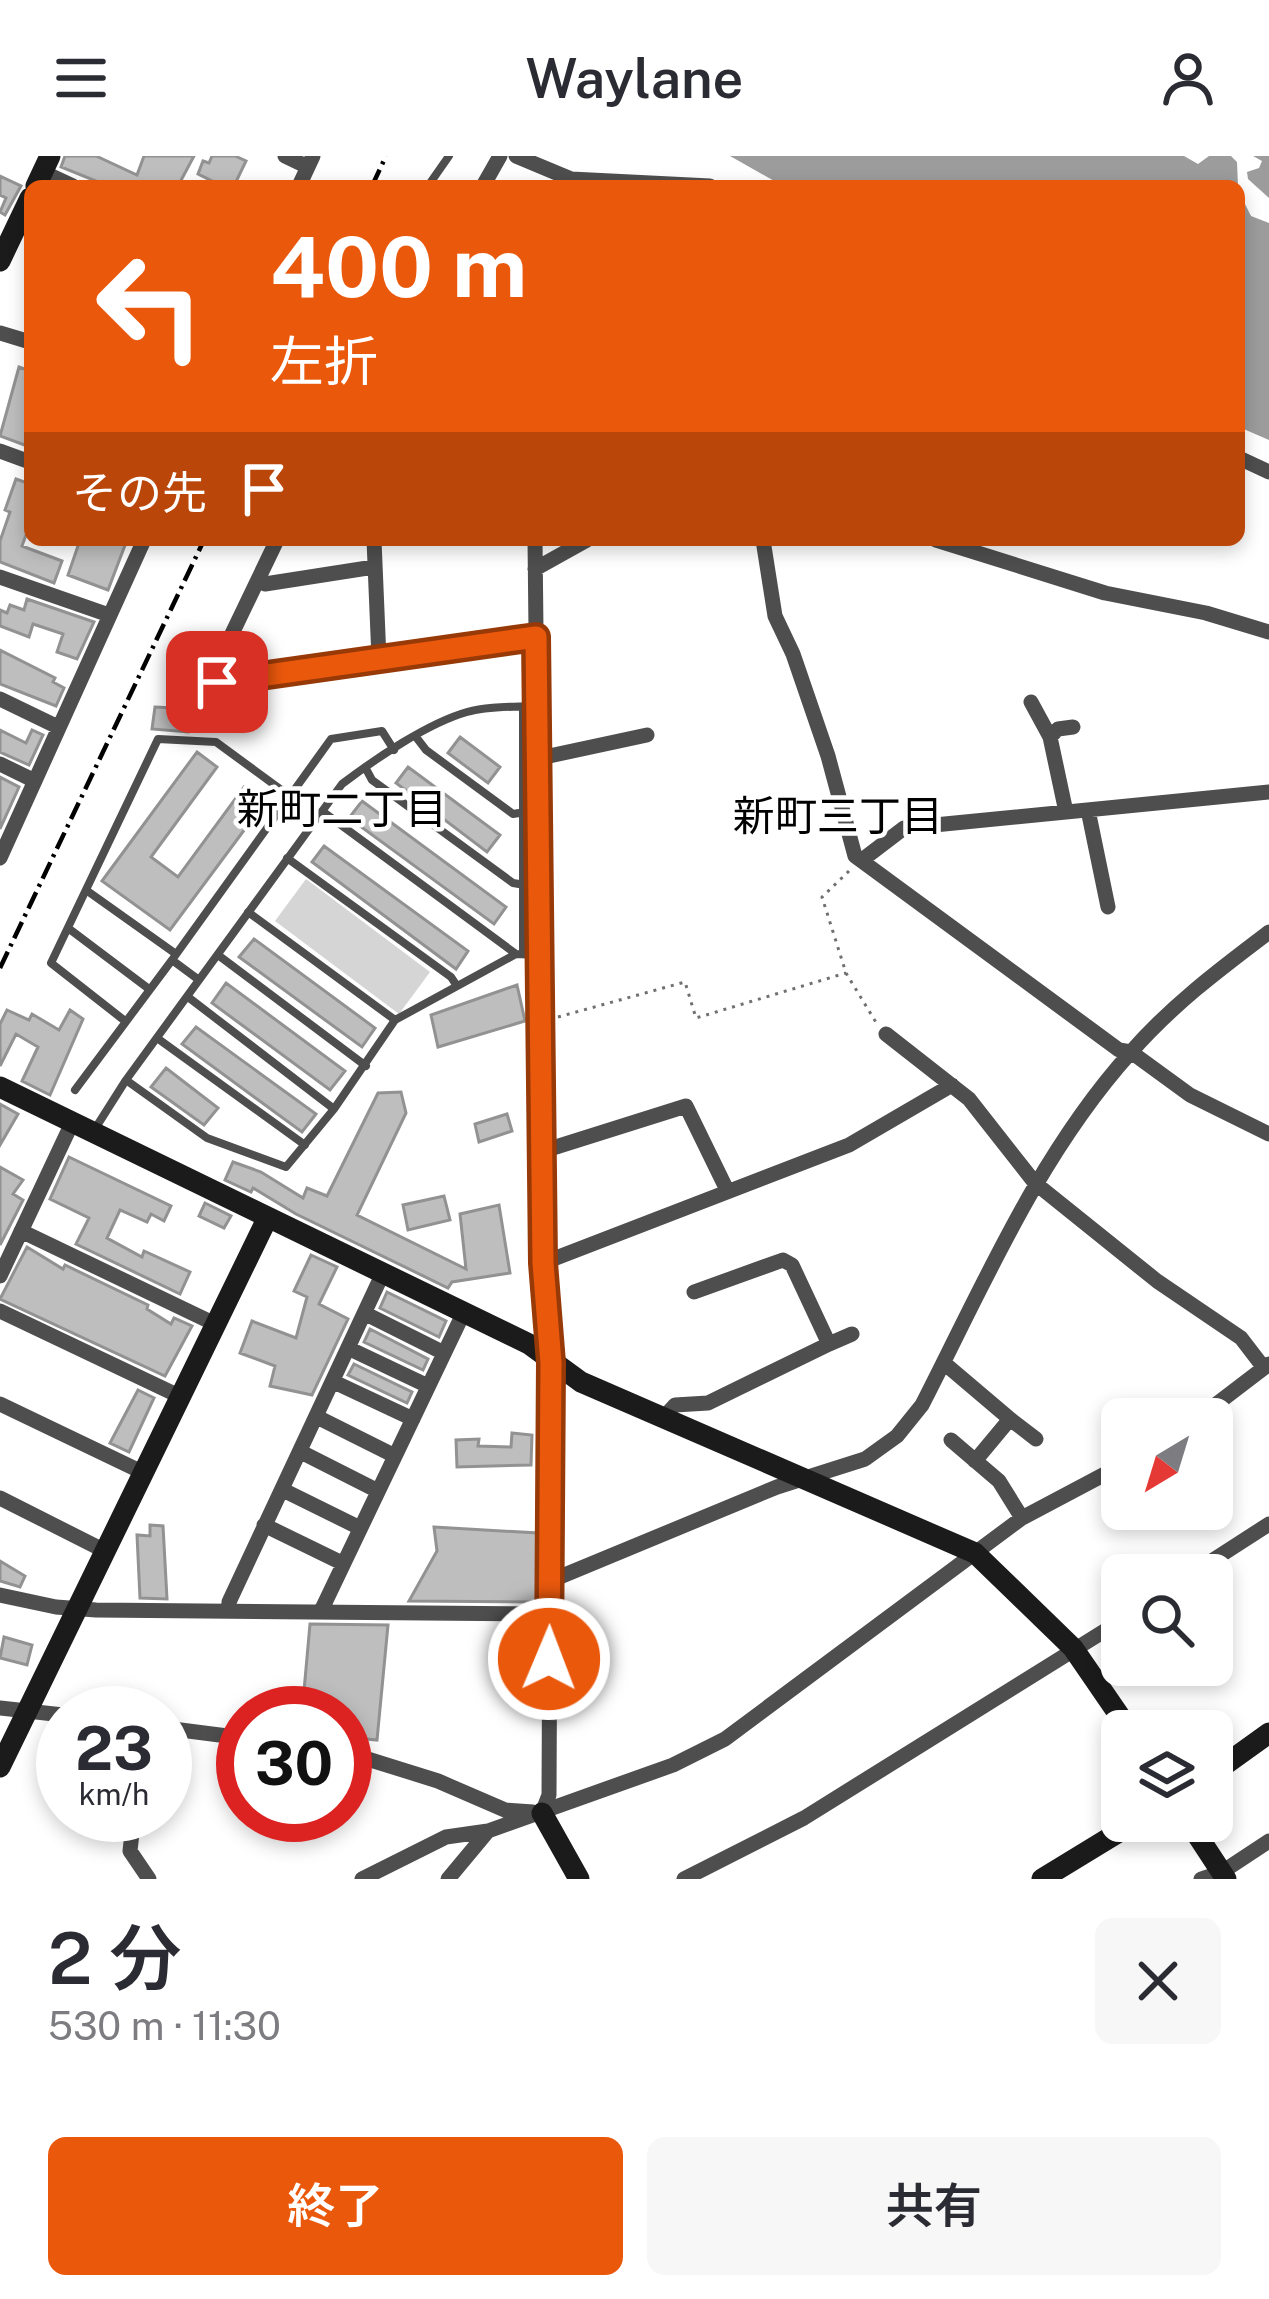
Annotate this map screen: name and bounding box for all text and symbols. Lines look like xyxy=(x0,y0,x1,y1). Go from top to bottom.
icon: menu xyxy=(48,45,114,111)
icon: person xyxy=(1155,45,1221,111)
text: Waylane xyxy=(526,47,743,110)
text: 400 m xyxy=(270,217,527,316)
icon: left xyxy=(72,228,228,384)
text: 左折 xyxy=(270,330,378,393)
icon: arrive xyxy=(231,456,297,522)
text: その先 xyxy=(72,466,207,519)
pin xyxy=(166,631,268,733)
icon: arrive xyxy=(184,649,250,715)
district label: 新町二丁目 xyxy=(237,784,447,833)
district label: 新町三丁目 xyxy=(733,791,943,840)
north arrow xyxy=(1101,1398,1233,1530)
map controls xyxy=(1101,1398,1233,1842)
button: search xyxy=(1101,1554,1233,1686)
position arrow xyxy=(486,1596,612,1722)
speed limit sign: 30 xyxy=(216,1686,372,1842)
button: layers xyxy=(1101,1710,1233,1842)
text: 23 xyxy=(75,1713,153,1784)
text: km/h xyxy=(79,1776,149,1812)
text: 2 分 xyxy=(48,1916,181,2000)
button: close xyxy=(1095,1918,1221,2044)
text: 530 m · 11:30 xyxy=(48,2003,281,2049)
button: 終了 xyxy=(48,2137,623,2275)
button: 共有 xyxy=(647,2137,1221,2275)

